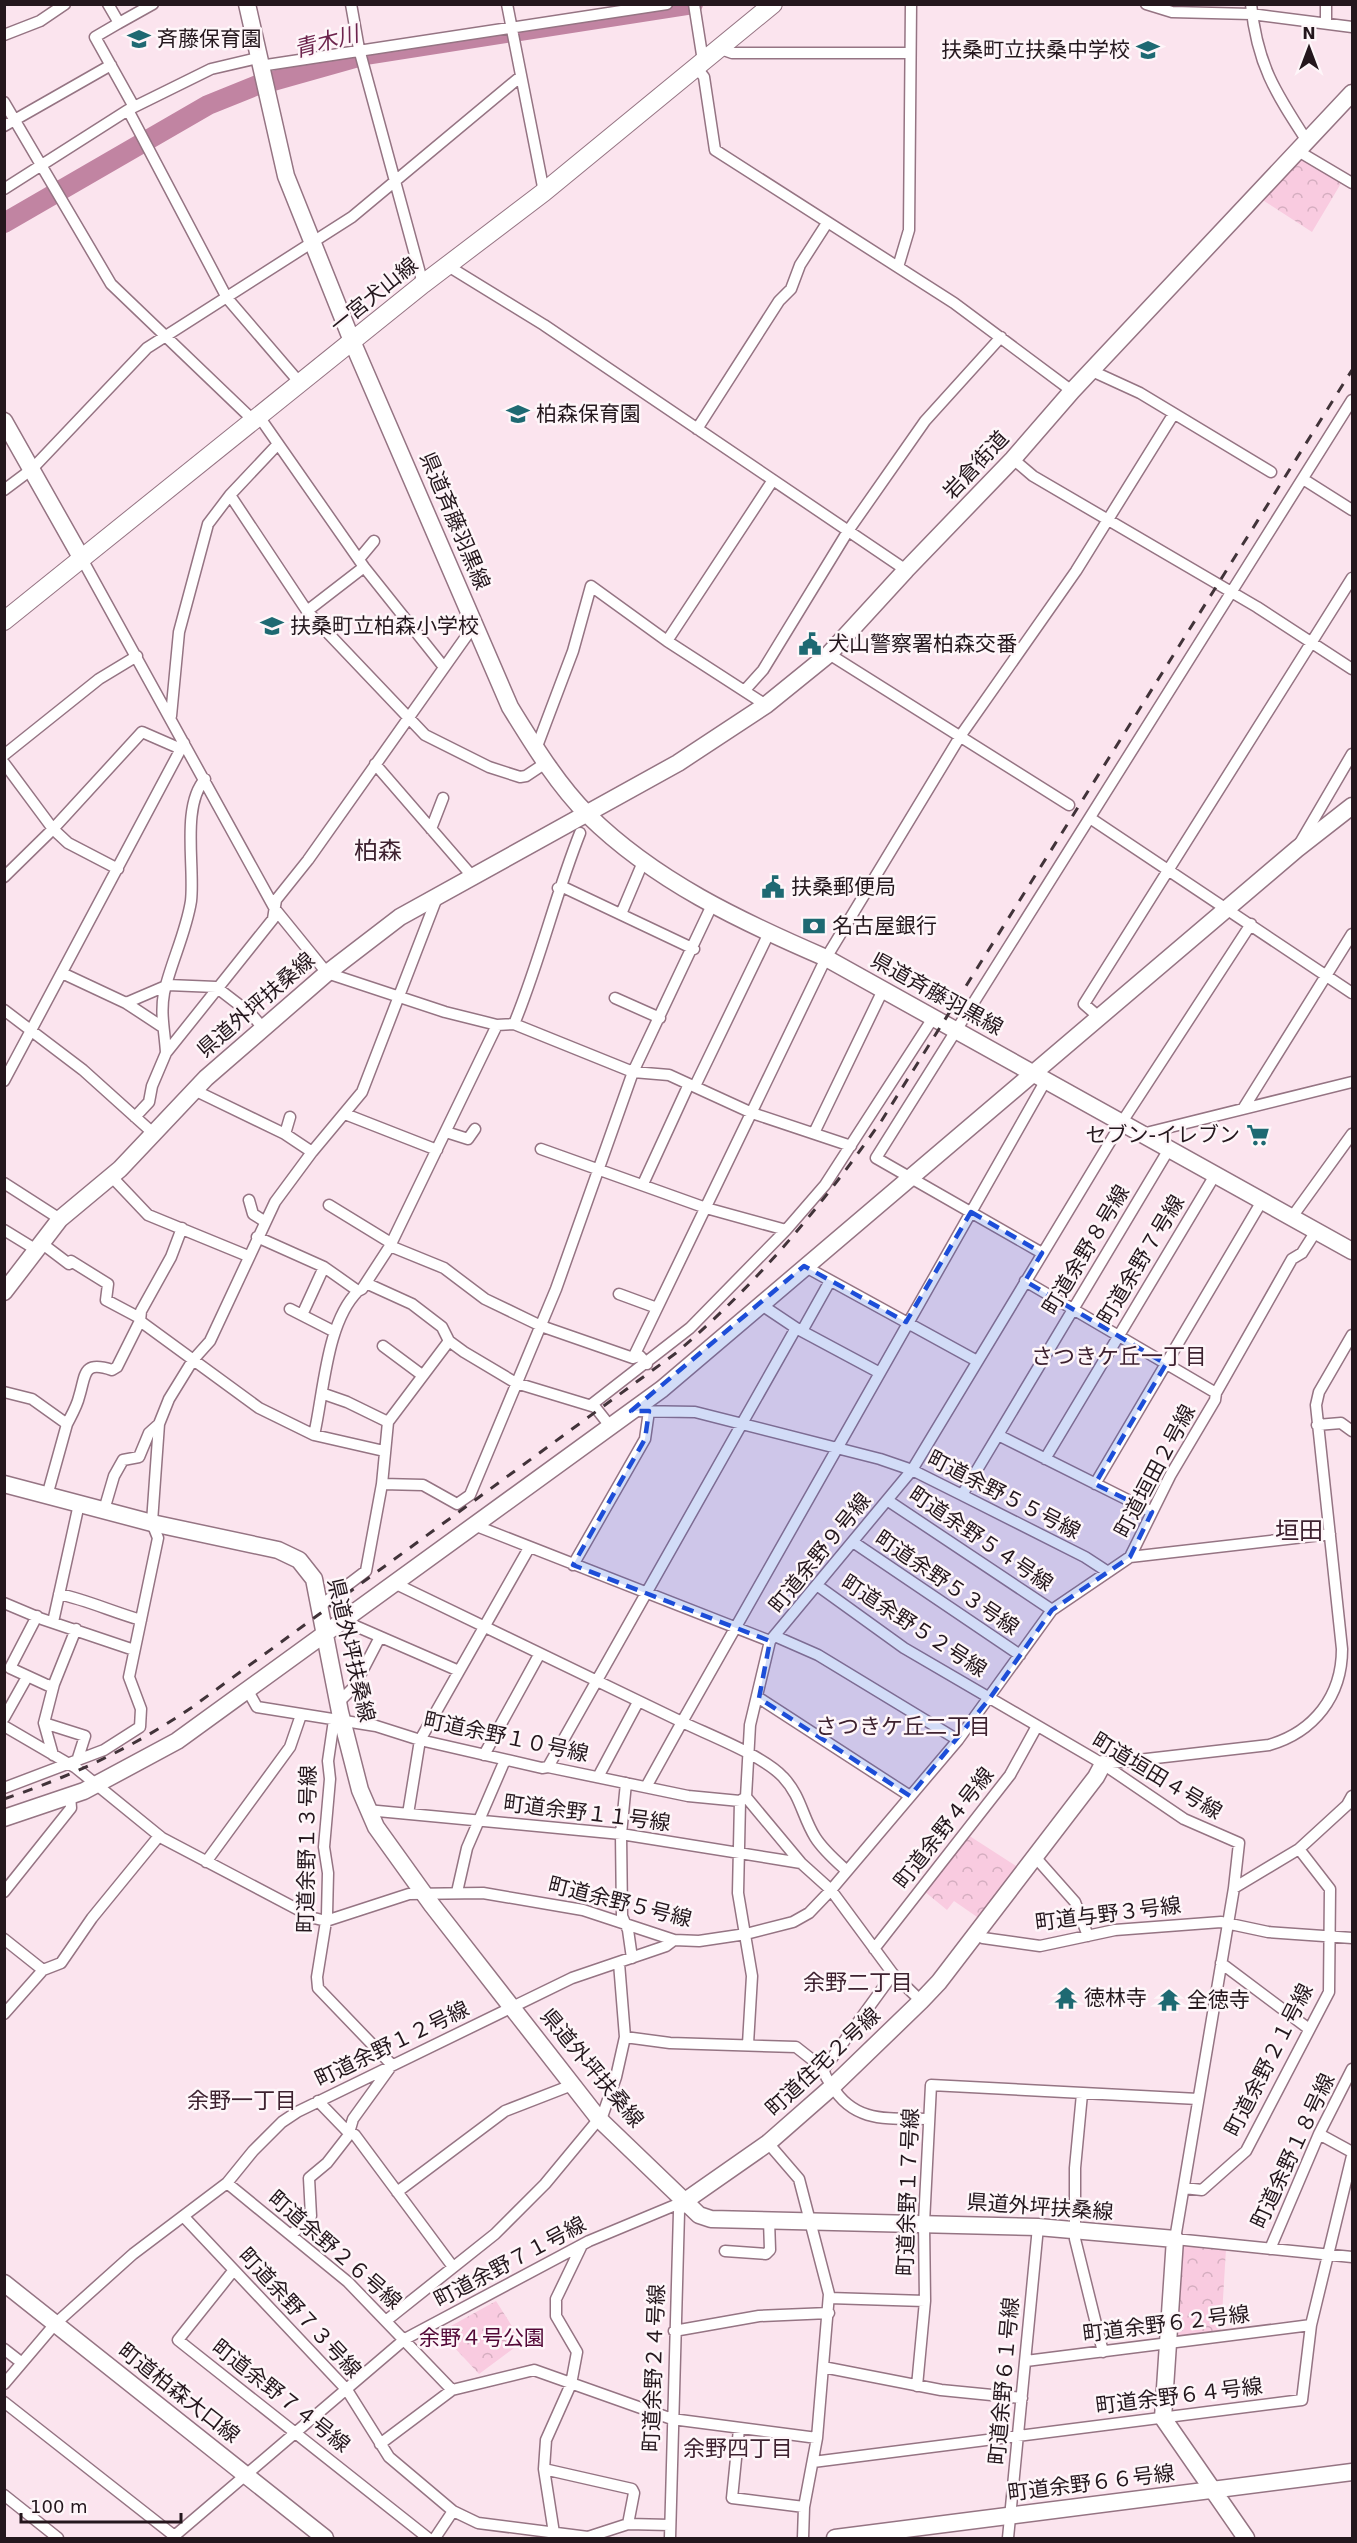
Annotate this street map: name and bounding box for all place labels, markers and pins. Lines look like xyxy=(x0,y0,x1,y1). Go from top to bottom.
school or university icon: 斉藤保育園 xyxy=(126,26,152,52)
place label: 斉藤保育園 xyxy=(157,27,262,51)
school or university icon: 扶桑町立扶桑中学校 xyxy=(1135,37,1161,63)
place label: 扶桑町立扶桑中学校 xyxy=(941,38,1130,62)
school or university icon: 柏森保育園 xyxy=(505,401,531,427)
place label: 柏森保育園 xyxy=(536,402,641,426)
school or university icon: 扶桑町立柏森小学校 xyxy=(259,613,285,639)
place label: 扶桑町立柏森小学校 xyxy=(290,614,479,638)
public building icon: 犬山警察署柏森交番 xyxy=(797,631,823,657)
place label: 犬山警察署柏森交番 xyxy=(828,632,1017,656)
public building icon: 扶桑郵便局 xyxy=(760,874,786,900)
place label: 扶桑郵便局 xyxy=(791,875,896,899)
bank icon: 名古屋銀行 xyxy=(801,913,827,939)
place label: 名古屋銀行 xyxy=(832,914,937,938)
supermarket icon: セブン-イレブン xyxy=(1245,1122,1271,1148)
place label: セブン-イレブン xyxy=(1085,1123,1240,1147)
temple icon: 徳林寺 xyxy=(1053,1985,1079,2011)
place label: 徳林寺 xyxy=(1084,1986,1147,2010)
temple icon: 全徳寺 xyxy=(1156,1987,1182,2013)
place label: 全徳寺 xyxy=(1187,1988,1250,2012)

